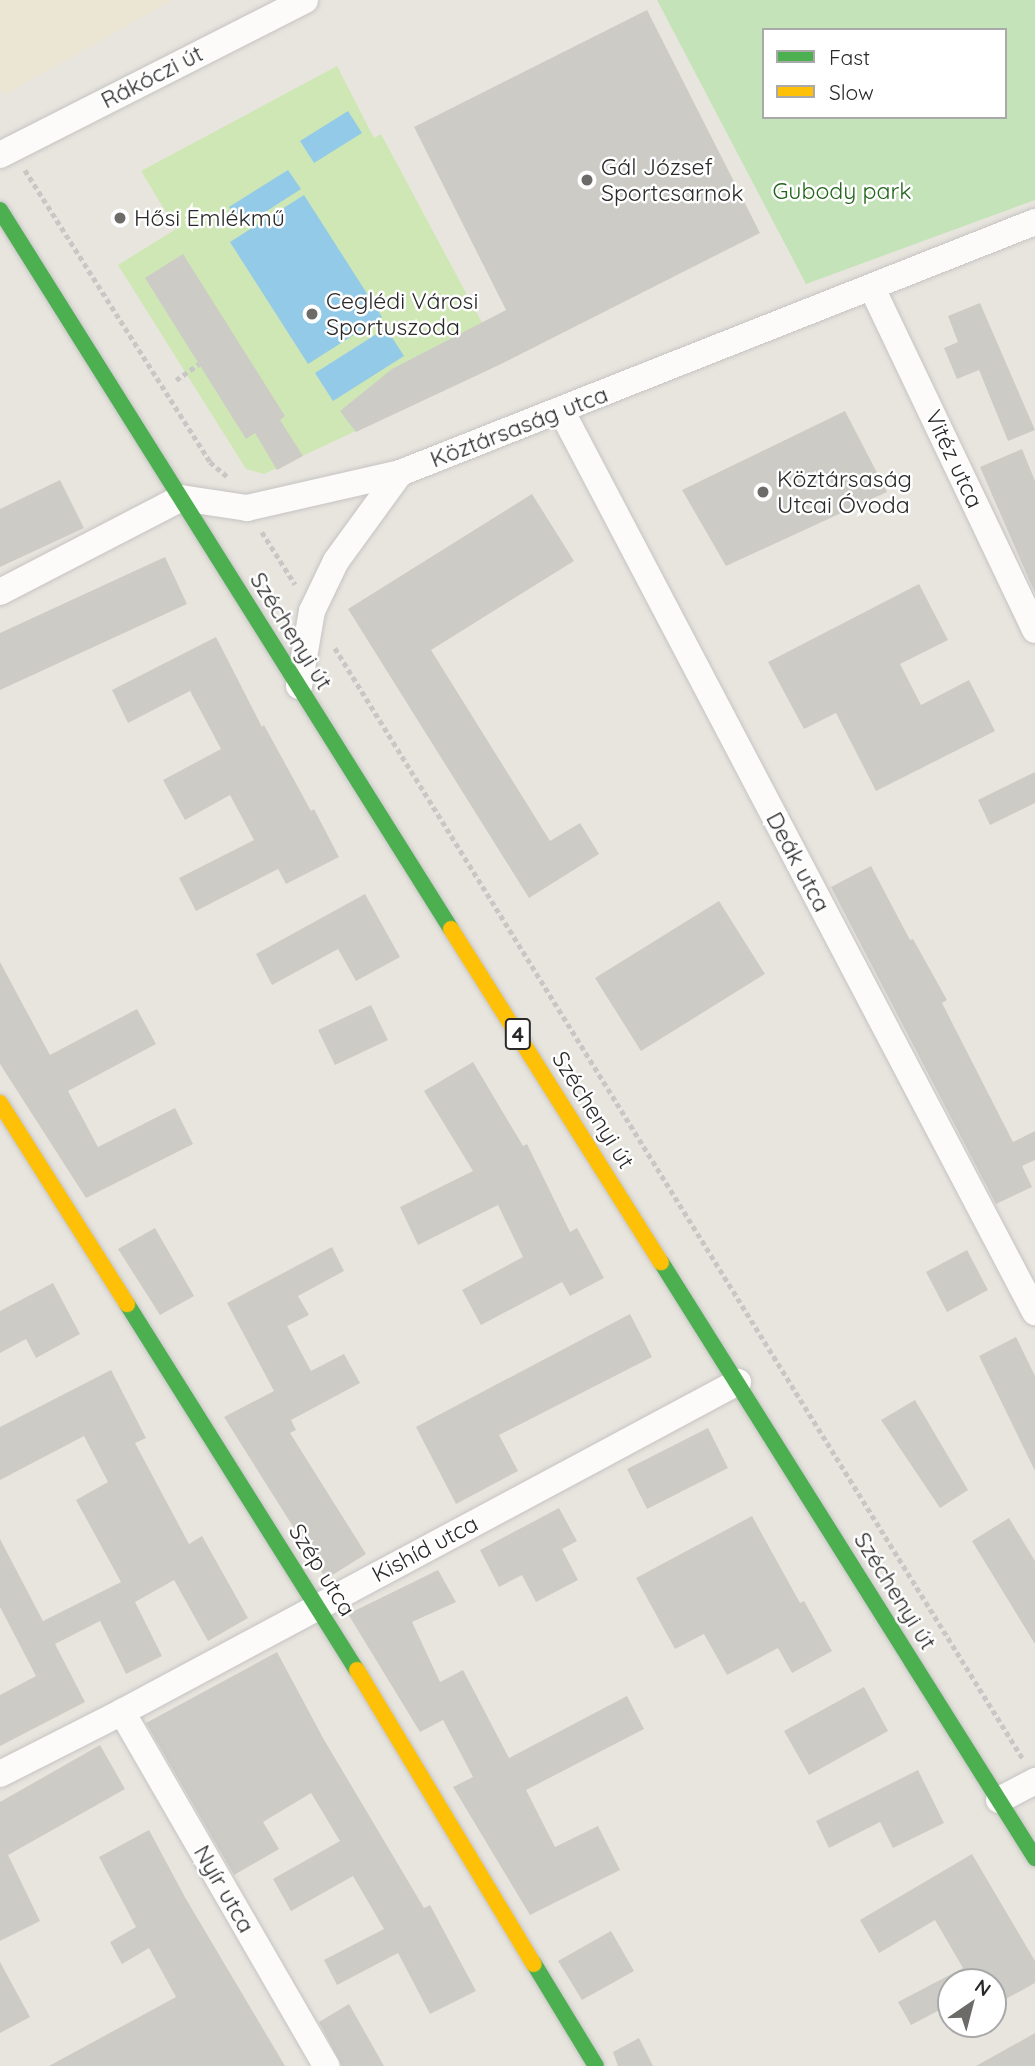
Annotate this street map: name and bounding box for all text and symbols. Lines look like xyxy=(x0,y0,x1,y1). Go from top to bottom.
legend xyxy=(762,28,1007,119)
street label: Rákóczi út xyxy=(96,40,208,114)
text: Fast xyxy=(829,44,870,70)
text: Slow xyxy=(829,79,874,105)
place label: Gál József Sportcsarnok xyxy=(601,153,743,207)
marker: Gál József Sportcsarnok xyxy=(579,172,595,188)
park label: Gubody park xyxy=(772,177,912,205)
place label: Hősi Emlékmű xyxy=(134,204,285,232)
marker: Hősi Emlékmű xyxy=(112,210,128,226)
place label: Ceglédi Városi Sportuszoda xyxy=(326,287,478,341)
marker: Ceglédi Városi Sportuszoda xyxy=(304,306,320,322)
street label: Köztársaság utca xyxy=(426,380,612,474)
street label: Vitéz utca xyxy=(919,406,989,512)
place label: Köztársaság Utcai Óvoda xyxy=(777,465,912,519)
marker: Köztársaság Utcai Óvoda xyxy=(755,484,771,500)
street label: Széchenyi út xyxy=(244,567,338,695)
street label: Deák utca xyxy=(760,807,836,917)
road number: 4 xyxy=(504,1016,532,1052)
street label: Széchenyi út xyxy=(546,1046,640,1174)
street label: Kishíd utca xyxy=(367,1510,483,1588)
street label: Szép utca xyxy=(283,1519,361,1621)
street label: Széchenyi út xyxy=(848,1527,942,1655)
street label: Nyír utca xyxy=(188,1840,260,1938)
north arrow xyxy=(937,1968,1007,2038)
text: N xyxy=(970,1974,996,2001)

